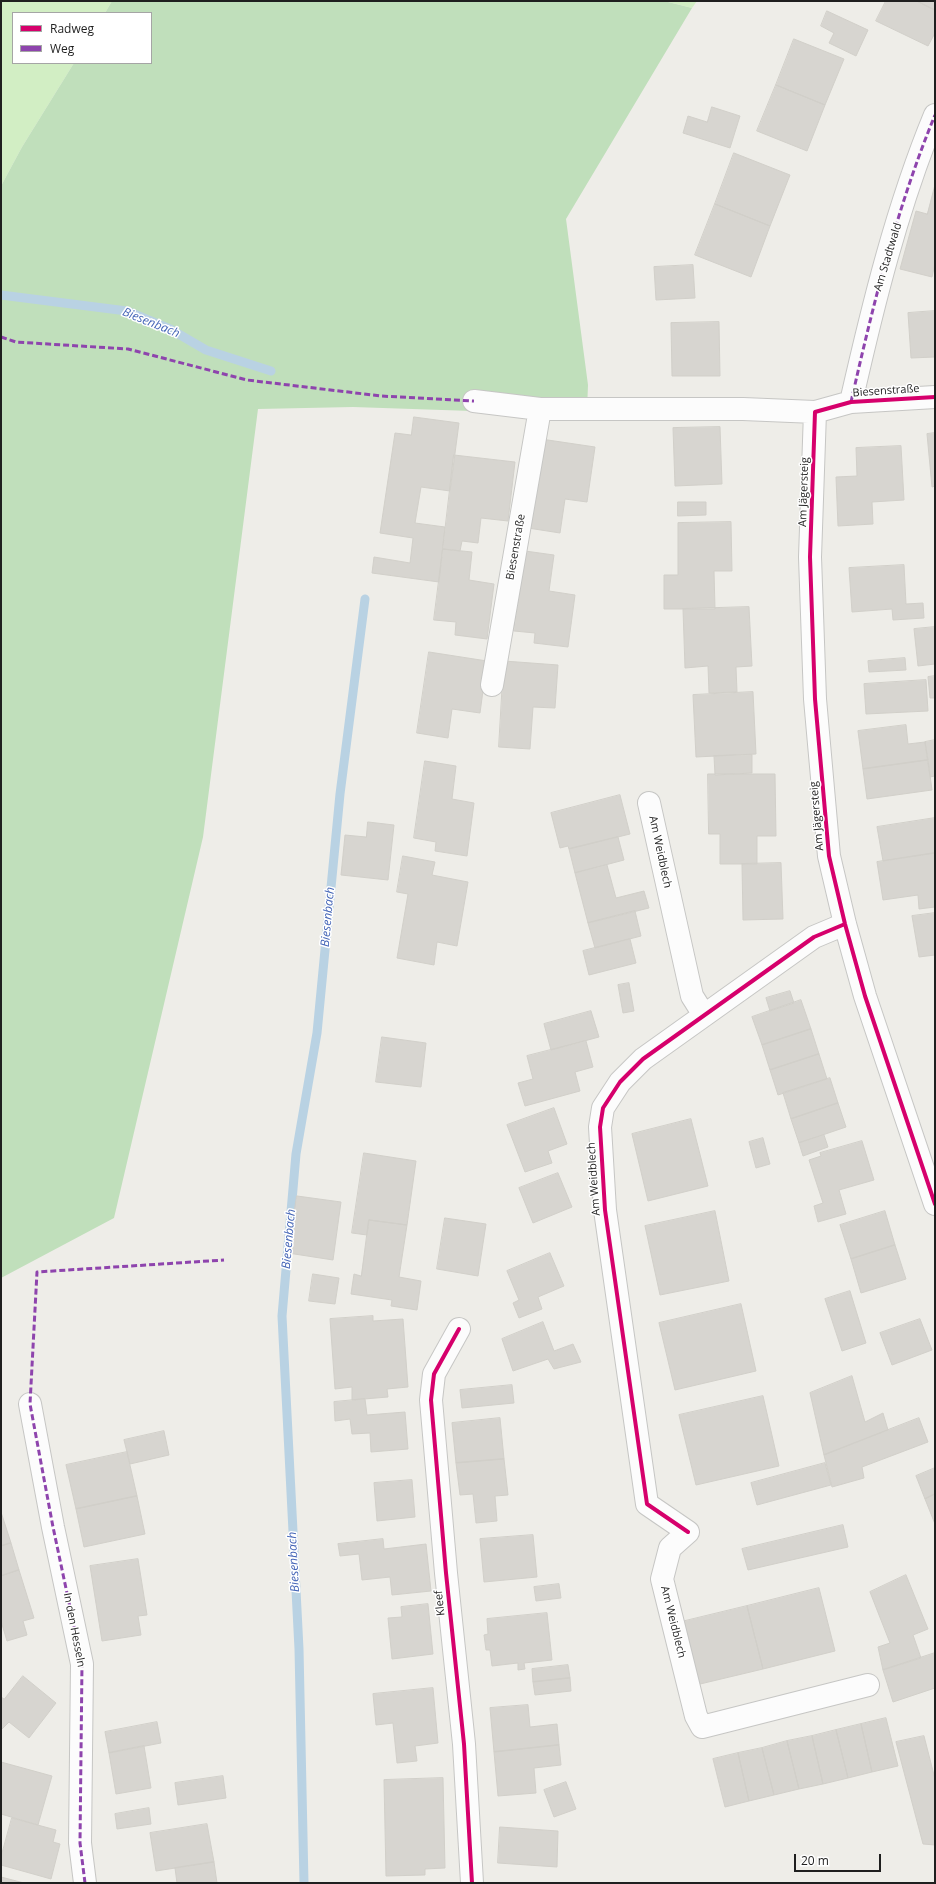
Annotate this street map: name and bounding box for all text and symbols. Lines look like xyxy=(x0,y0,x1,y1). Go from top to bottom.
legend xyxy=(12,12,152,64)
text: Radweg xyxy=(50,20,94,37)
text: Weg xyxy=(50,40,74,57)
street label: Am Stadtwald xyxy=(871,221,905,293)
water label: Biesenbach xyxy=(120,305,182,341)
street label: Biesenstraße xyxy=(852,382,920,400)
street label: Am Jägersteig xyxy=(796,457,812,527)
street label: Biesenstraße xyxy=(504,513,528,581)
street label: Am Jägersteig xyxy=(807,781,827,851)
street label: Am Weidblech xyxy=(646,815,674,889)
water label: Biesenbach xyxy=(318,886,338,948)
street label: Am Weidblech xyxy=(585,1142,603,1216)
water label: Biesenbach xyxy=(279,1208,299,1270)
water label: Biesenbach xyxy=(285,1531,303,1593)
street label: Am Weidblech xyxy=(658,1585,688,1659)
street label: Kleef xyxy=(432,1590,448,1616)
street label: In den Hesseln xyxy=(60,1592,88,1668)
scale bar xyxy=(796,1846,883,1872)
text: 20 m xyxy=(801,1852,829,1869)

